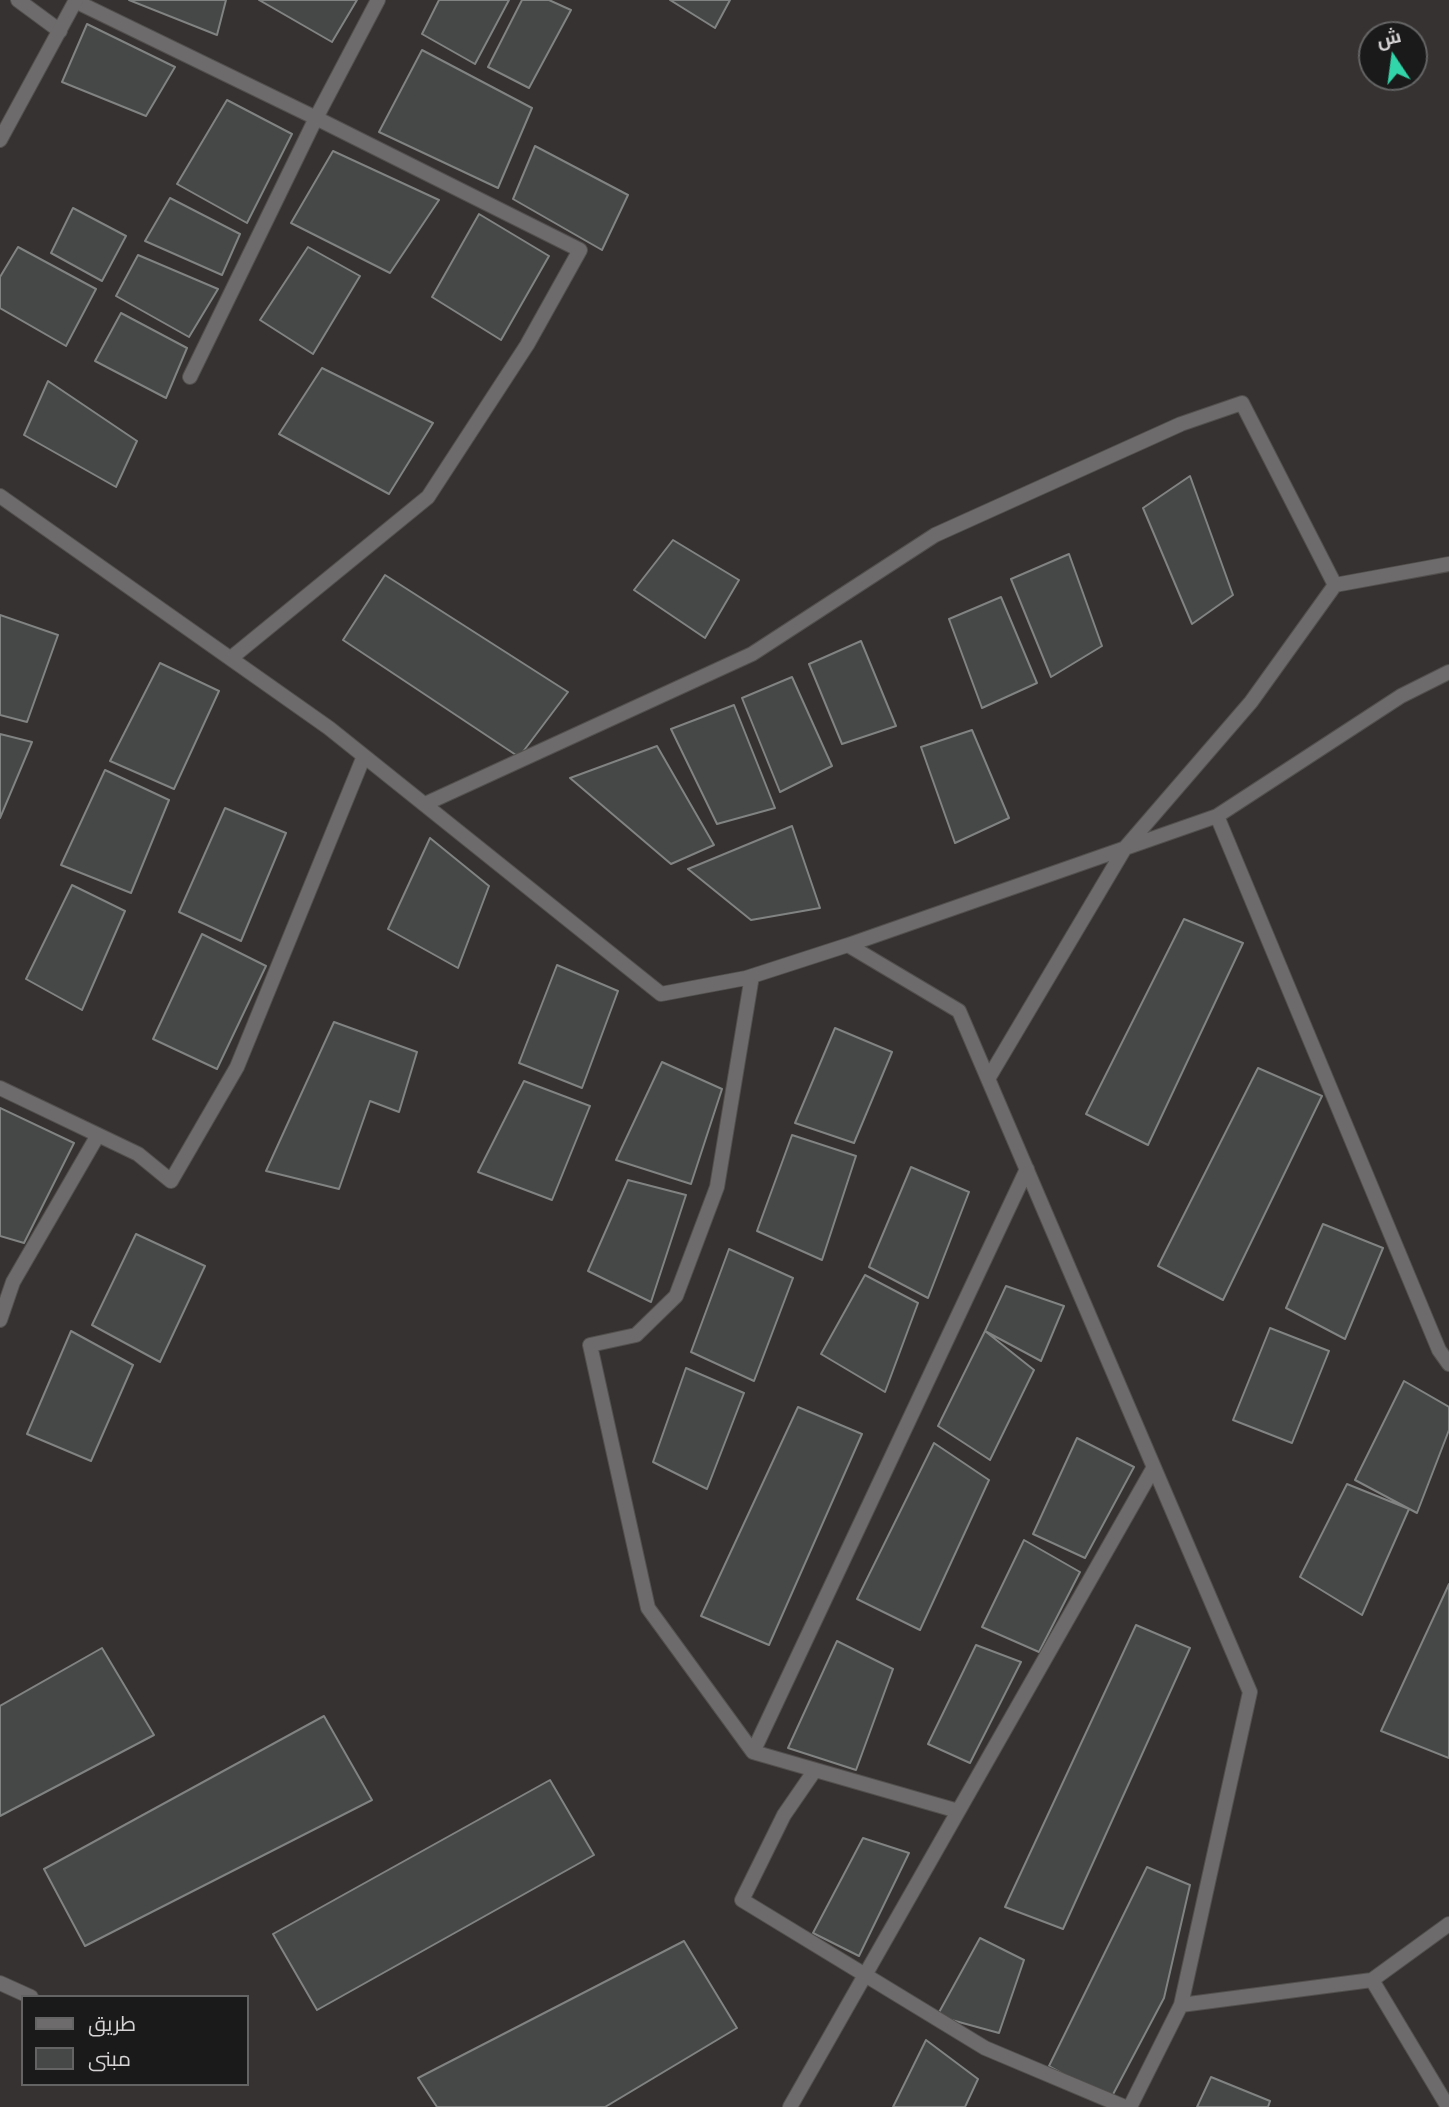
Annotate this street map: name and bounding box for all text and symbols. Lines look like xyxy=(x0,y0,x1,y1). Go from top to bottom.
text: ش xyxy=(1373,20,1404,54)
north arrow xyxy=(1358,21,1428,91)
legend xyxy=(21,1995,248,2086)
text: طريق xyxy=(88,2007,136,2039)
text: مبنى xyxy=(88,2042,131,2074)

